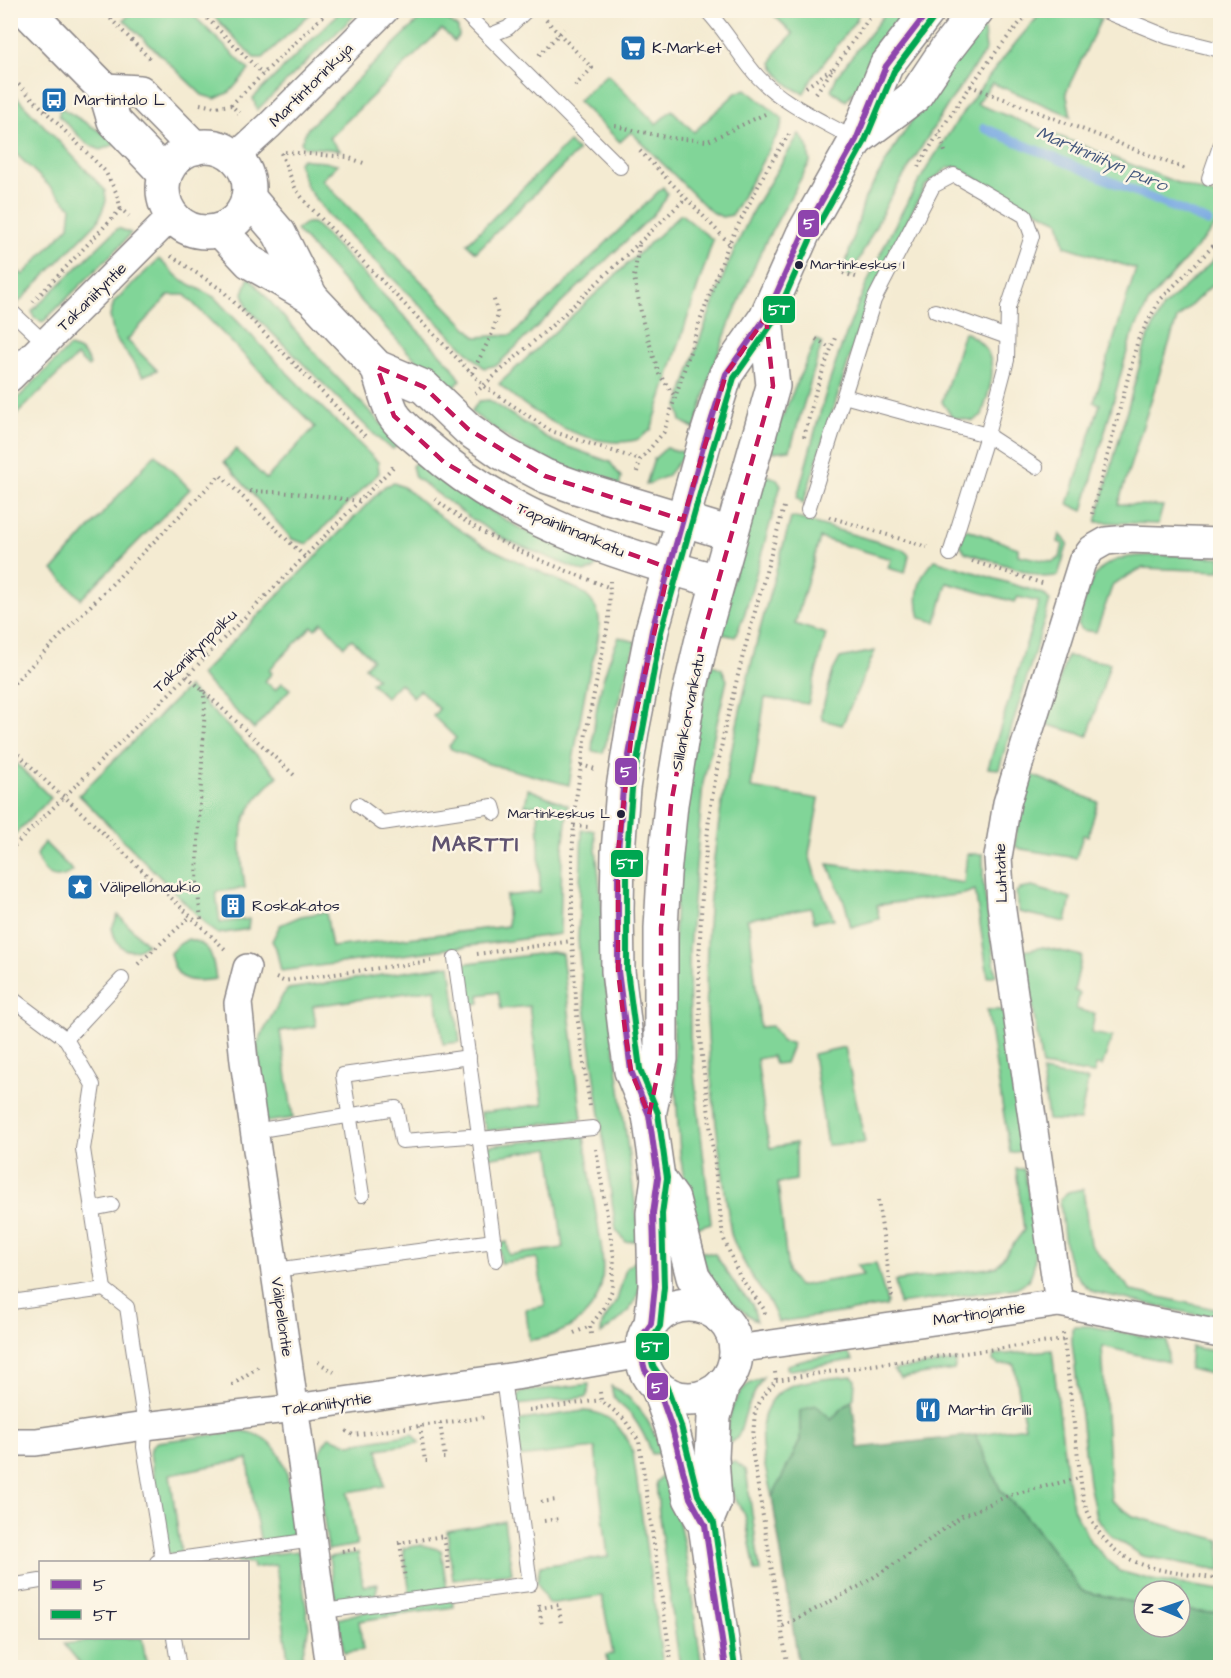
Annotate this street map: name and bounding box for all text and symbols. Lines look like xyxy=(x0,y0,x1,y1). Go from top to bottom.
supermarket icon: K-Market xyxy=(618,33,648,63)
place label: K-Market xyxy=(652,37,722,59)
street label: Martintorinkuja xyxy=(264,38,358,132)
bus stop icon: Martintalo L xyxy=(39,85,69,115)
place label: Martintalo L xyxy=(74,89,165,111)
water label: Martinniityn puro xyxy=(1032,120,1173,200)
line badge: 5 xyxy=(797,209,820,238)
text: 5 xyxy=(803,213,815,235)
place label: Martinkeskus I xyxy=(810,255,905,275)
street label: Takaniityntie xyxy=(53,257,132,337)
marker: Martinkeskus I xyxy=(793,259,805,271)
line badge: 5T xyxy=(762,295,796,324)
text: 5T xyxy=(768,299,791,321)
street label: Tapainlinnankatu xyxy=(514,497,628,563)
street label: Takaniitynpolku xyxy=(148,604,243,699)
street label: Sillankorvankatu xyxy=(666,652,710,772)
line badge: 5 xyxy=(614,757,638,786)
text: 5 xyxy=(620,761,632,783)
place label: Martinkeskus L xyxy=(508,804,610,824)
marker: Martinkeskus L xyxy=(615,808,627,820)
district label: MARTTI xyxy=(432,829,520,860)
street label: Luhtatie xyxy=(989,843,1013,903)
line badge: 5T xyxy=(610,849,644,878)
text: 5T xyxy=(616,853,639,875)
place icon: Välipellonaukio xyxy=(65,872,95,902)
place label: Välipellonaukio xyxy=(100,876,200,898)
building icon: Roskakatos xyxy=(218,891,248,921)
place label: Roskakatos xyxy=(252,895,340,917)
street label: Välipellontie xyxy=(266,1276,299,1359)
street label: Martinojantie xyxy=(932,1297,1027,1331)
line badge: 5T xyxy=(635,1332,670,1361)
text: 5T xyxy=(641,1336,664,1358)
line badge: 5 xyxy=(646,1372,669,1401)
text: 5 xyxy=(651,1377,663,1399)
street label: Takaniityntie xyxy=(281,1387,373,1422)
restaurant icon: Martin Grilli xyxy=(913,1395,943,1425)
place label: Martin Grilli xyxy=(948,1399,1032,1421)
legend xyxy=(39,1561,249,1639)
text: 5 xyxy=(93,1573,106,1598)
north arrow xyxy=(1132,1579,1192,1639)
text: 5T xyxy=(93,1603,118,1628)
text: N xyxy=(1137,1603,1159,1614)

